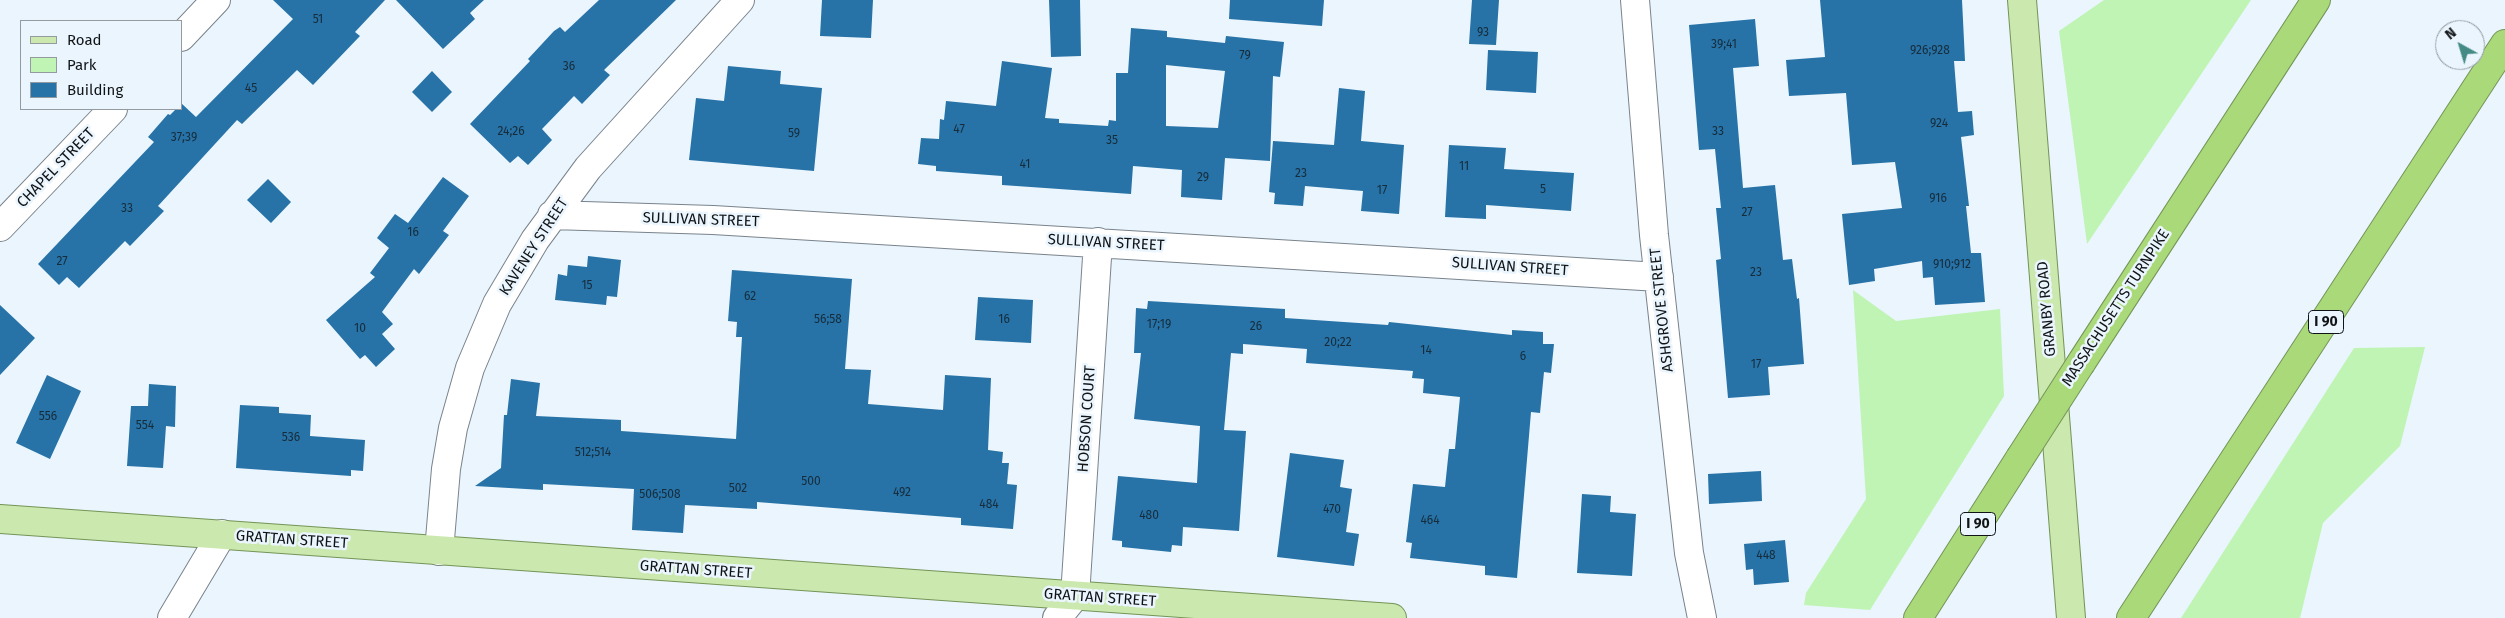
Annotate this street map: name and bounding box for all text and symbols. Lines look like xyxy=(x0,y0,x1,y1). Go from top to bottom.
house number: 51 xyxy=(313,13,323,27)
legend xyxy=(20,20,182,110)
north arrow xyxy=(2435,20,2485,70)
text: N xyxy=(2442,24,2460,43)
house number: 93 xyxy=(1477,26,1489,40)
text: Road xyxy=(67,31,102,49)
house number: 39;41 xyxy=(1711,38,1737,52)
house number: 926;928 xyxy=(1910,44,1950,58)
house number: 79 xyxy=(1239,49,1251,63)
text: Park xyxy=(67,56,97,74)
house number: 36 xyxy=(563,60,575,74)
text: Building xyxy=(67,81,123,99)
house number: 45 xyxy=(245,82,257,96)
house number: 924 xyxy=(1930,117,1948,131)
house number: 47 xyxy=(953,123,965,137)
street label: CHAPEL STREET xyxy=(13,124,99,212)
house number: 24;26 xyxy=(497,125,525,139)
house number: 33 xyxy=(1712,125,1724,139)
house number: 59 xyxy=(788,127,800,141)
house number: 37;39 xyxy=(171,131,197,145)
house number: 35 xyxy=(1106,134,1118,148)
house number: 41 xyxy=(1020,158,1030,172)
house number: 11 xyxy=(1459,160,1469,174)
house number: 23 xyxy=(1295,167,1307,181)
house number: 29 xyxy=(1197,171,1209,185)
house number: 5 xyxy=(1540,183,1546,197)
house number: 17 xyxy=(1377,184,1387,198)
house number: 916 xyxy=(1929,192,1947,206)
street label: KAVENEY STREET xyxy=(496,195,572,299)
house number: 33 xyxy=(121,202,133,216)
house number: 27 xyxy=(1741,206,1753,220)
street label: SULLIVAN STREET xyxy=(642,209,760,231)
house number: 16 xyxy=(407,226,419,240)
street label: MASSACHUSETTS TURNPIKE xyxy=(2058,226,2174,390)
street label: SULLIVAN STREET xyxy=(1047,231,1165,255)
street label: ASHGROVE STREET xyxy=(1647,247,1677,373)
street label: SULLIVAN STREET xyxy=(1451,254,1569,280)
house number: 27 xyxy=(56,255,68,269)
house number: 910;912 xyxy=(1933,258,1971,272)
street label: GRANBY ROAD xyxy=(2034,261,2060,357)
house number: 23 xyxy=(1750,266,1762,280)
house number: 15 xyxy=(581,279,593,293)
house number: 62 xyxy=(744,290,756,304)
road number: I 90 xyxy=(2308,311,2344,334)
house number: 56;58 xyxy=(814,313,842,327)
house number: 16 xyxy=(998,313,1010,327)
house number: 17;19 xyxy=(1147,318,1171,332)
house number: 26 xyxy=(1250,320,1262,334)
house number: 10 xyxy=(354,322,366,336)
house number: 20;22 xyxy=(1324,336,1352,350)
house number: 14 xyxy=(1420,344,1432,358)
house number: 6 xyxy=(1520,350,1526,364)
house number: 17 xyxy=(1751,358,1761,372)
street label: HOBSON COURT xyxy=(1074,365,1100,473)
house number: 556 xyxy=(39,410,57,424)
house number: 554 xyxy=(136,419,154,433)
house number: 536 xyxy=(282,431,300,445)
house number: 512;514 xyxy=(575,446,611,460)
house number: 500 xyxy=(801,475,821,489)
house number: 502 xyxy=(729,482,747,496)
house number: 492 xyxy=(893,486,911,500)
house number: 506;508 xyxy=(639,488,681,502)
house number: 484 xyxy=(979,498,999,512)
house number: 470 xyxy=(1323,503,1341,517)
house number: 480 xyxy=(1139,509,1159,523)
road number: I 90 xyxy=(1960,512,1996,536)
house number: 464 xyxy=(1420,514,1440,528)
street label: GRATTAN STREET xyxy=(235,527,349,553)
house number: 448 xyxy=(1756,549,1776,563)
street label: GRATTAN STREET xyxy=(639,557,753,583)
street label: GRATTAN STREET xyxy=(1043,585,1157,611)

